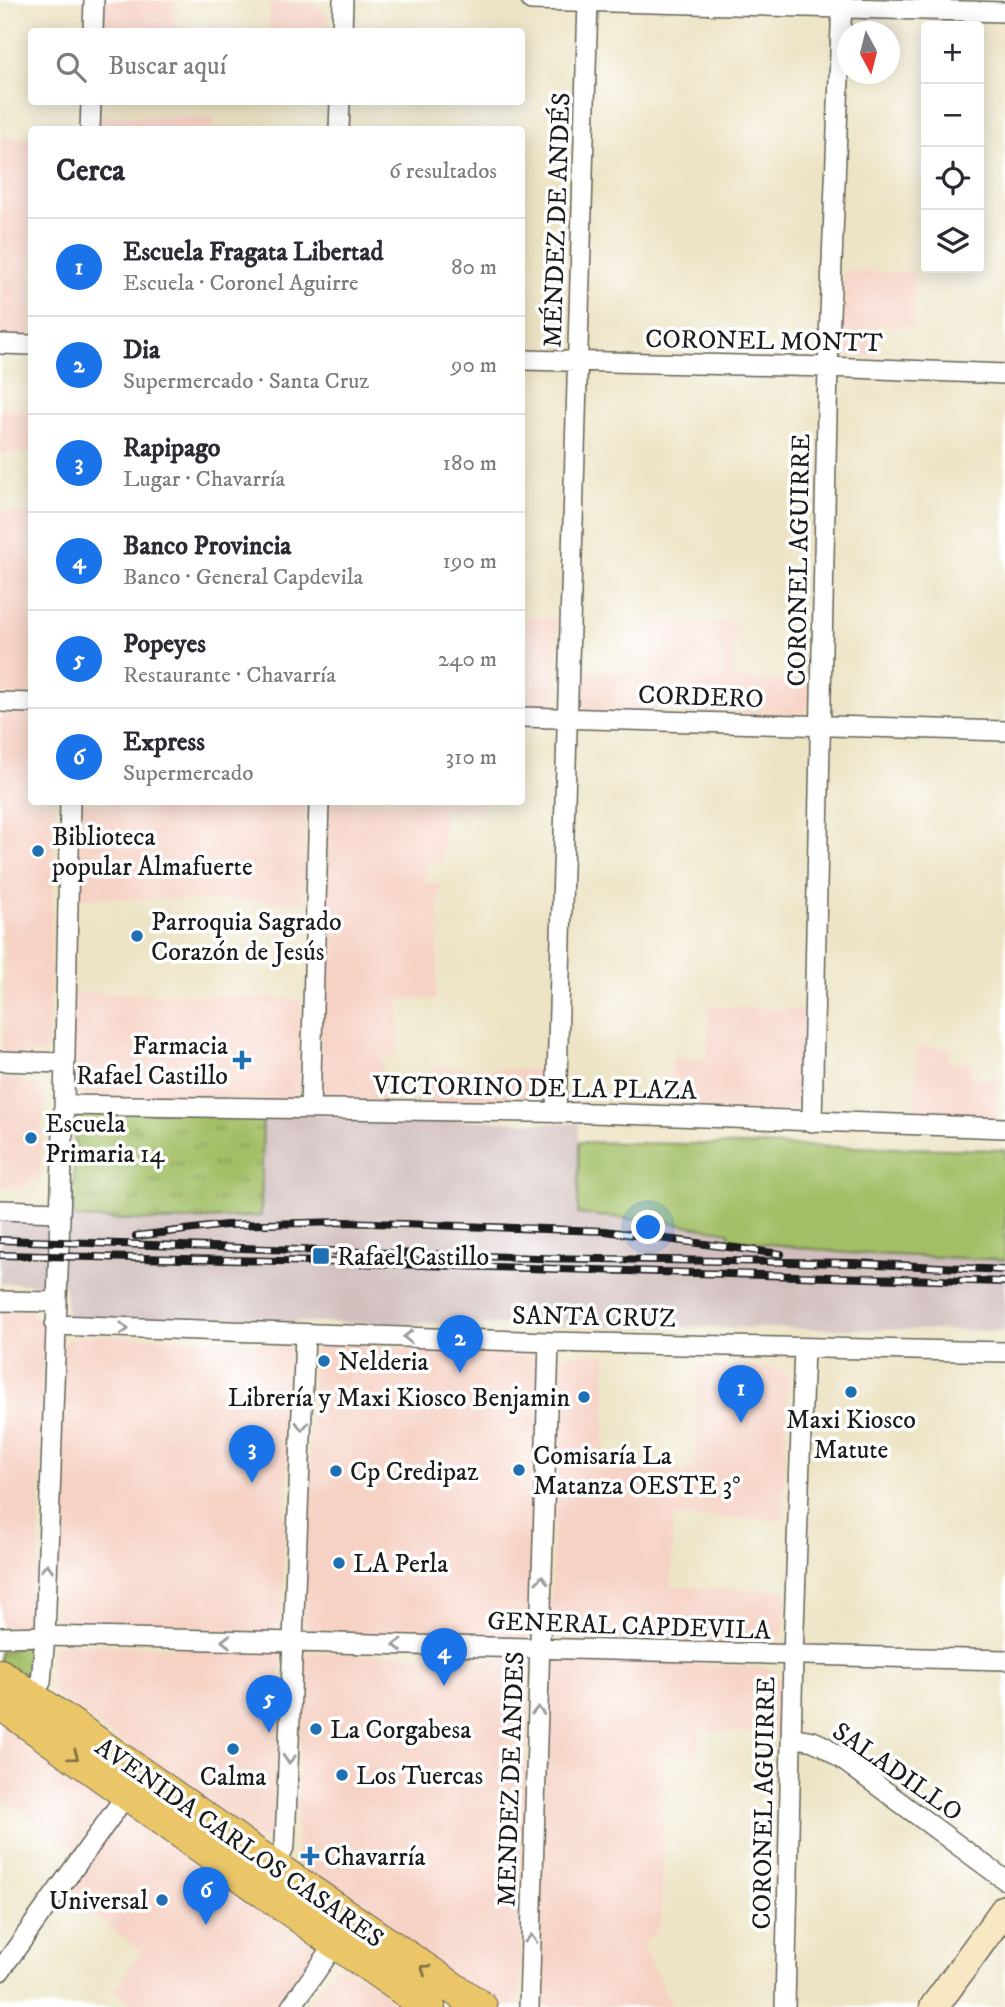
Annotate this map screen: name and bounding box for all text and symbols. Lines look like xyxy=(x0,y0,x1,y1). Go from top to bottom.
north arrow xyxy=(837,21,900,84)
map controls xyxy=(921,21,984,273)
button: + xyxy=(921,21,984,84)
search box xyxy=(28,28,525,105)
icon: search xyxy=(52,48,90,86)
text: Buscar aquí xyxy=(108,50,226,83)
button: − xyxy=(921,84,984,147)
street label: MÉNDEZ DE ANDÉS xyxy=(537,92,578,348)
button: locate xyxy=(921,147,984,210)
text: Cerca xyxy=(56,153,125,190)
text: 6 resultados xyxy=(389,157,497,186)
button: layers xyxy=(921,210,984,273)
text: Escuela Fragata Libertad xyxy=(123,236,383,269)
text: 1 xyxy=(75,253,83,282)
text: 80 m xyxy=(451,253,497,282)
text: Escuela · Coronel Aguirre xyxy=(123,269,359,298)
street label: CORONEL MONTT xyxy=(645,323,883,360)
text: Dia xyxy=(123,334,160,367)
text: 2 xyxy=(73,351,85,380)
text: 90 m xyxy=(451,351,497,380)
text: Supermercado · Santa Cruz xyxy=(123,367,369,396)
text: Rapipago xyxy=(123,432,221,465)
street label: CORONEL AGUIRRE xyxy=(781,433,818,687)
text: 3 xyxy=(75,449,83,478)
text: 180 m xyxy=(442,449,497,478)
text: Lugar · Chavarría xyxy=(123,465,285,494)
text: Banco Provincia xyxy=(123,530,291,563)
text: 4 xyxy=(72,547,86,576)
text: 190 m xyxy=(443,547,497,576)
text: Banco · General Capdevila xyxy=(123,563,363,592)
text: Popeyes xyxy=(123,628,206,661)
text: 5 xyxy=(73,645,85,674)
text: 240 m xyxy=(438,645,497,674)
text: Restaurante · Chavarría xyxy=(123,661,336,690)
street label: CORDERO xyxy=(638,679,764,716)
text: Express xyxy=(123,726,205,759)
text: 6 xyxy=(73,743,85,772)
text: 310 m xyxy=(445,743,497,772)
text: Supermercado xyxy=(123,759,253,788)
place label: Biblioteca popular Almafuerte xyxy=(51,821,253,884)
marker: Biblioteca popular Almafuerte xyxy=(30,843,46,859)
place label: Parroquia Sagrado Corazón de Jesús xyxy=(151,906,342,969)
marker: Parroquia Sagrado Corazón de Jesús xyxy=(129,928,145,944)
place label: Farmacia Rafael Castillo xyxy=(76,1030,228,1093)
marker: Farmacia Rafael Castillo xyxy=(234,1052,250,1068)
street label: VICTORINO DE LA PLAZA xyxy=(372,1069,697,1108)
place label: Escuela Primaria 14 xyxy=(45,1108,166,1171)
marker: Escuela Primaria 14 xyxy=(23,1130,39,1146)
your location xyxy=(631,1210,665,1244)
place label: Rafael Castillo xyxy=(337,1241,489,1274)
marker: Rafael Castillo xyxy=(311,1246,331,1266)
street label: SANTA CRUZ xyxy=(512,1300,676,1335)
pin: 2 xyxy=(437,1315,483,1373)
one-way arrow xyxy=(118,1321,129,1336)
one-way arrow xyxy=(402,1330,413,1345)
place label: Nelderia xyxy=(338,1346,429,1379)
marker: Nelderia xyxy=(316,1353,332,1369)
pin: 1 xyxy=(718,1365,764,1423)
place label: Librería y Maxi Kiosco Benjamin xyxy=(228,1382,570,1415)
marker: Maxi Kiosco Matute xyxy=(843,1384,859,1400)
marker: Librería y Maxi Kiosco Benjamin xyxy=(576,1389,592,1405)
place label: Maxi Kiosco Matute xyxy=(786,1404,916,1467)
one-way arrow xyxy=(294,1421,309,1432)
pin: 3 xyxy=(229,1425,275,1483)
place label: Comisaría La Matanza OESTE 3° xyxy=(533,1440,741,1503)
place label: Cp Credipaz xyxy=(350,1456,478,1489)
marker: Comisaría La Matanza OESTE 3° xyxy=(511,1462,527,1478)
marker: Cp Credipaz xyxy=(328,1463,344,1479)
place label: LA Perla xyxy=(353,1548,448,1581)
marker: LA Perla xyxy=(331,1555,347,1571)
one-way arrow xyxy=(40,1562,55,1573)
one-way arrow xyxy=(535,1574,550,1585)
street label: GENERAL CAPDEVILA xyxy=(487,1605,772,1648)
pin: 4 xyxy=(421,1628,467,1686)
one-way arrow xyxy=(220,1633,231,1648)
one-way arrow xyxy=(393,1637,404,1652)
street label: MENDEZ DE ANDES xyxy=(491,1651,532,1907)
pin: 5 xyxy=(246,1675,292,1733)
street label: CORONEL AGUIRRE xyxy=(746,1676,783,1930)
one-way arrow xyxy=(531,1706,546,1717)
place label: La Corgabesa xyxy=(330,1714,471,1747)
street label: SALADILLO xyxy=(826,1715,969,1829)
marker: La Corgabesa xyxy=(308,1721,324,1737)
street label: AVENIDA CARLOS CASARES xyxy=(88,1731,390,1956)
marker: Calma xyxy=(225,1741,241,1757)
one-way arrow xyxy=(66,1748,78,1760)
one-way arrow xyxy=(281,1754,296,1765)
place label: Los Tuercas xyxy=(356,1760,483,1793)
place label: Calma xyxy=(200,1761,266,1794)
marker: Los Tuercas xyxy=(334,1767,350,1783)
place label: Chavarría xyxy=(324,1841,425,1874)
marker: Chavarría xyxy=(302,1848,318,1864)
pin: 6 xyxy=(183,1867,229,1925)
place label: Universal xyxy=(49,1885,148,1918)
marker: Universal xyxy=(154,1892,170,1908)
one-way arrow xyxy=(523,1933,539,1944)
one-way arrow xyxy=(420,1965,433,1977)

